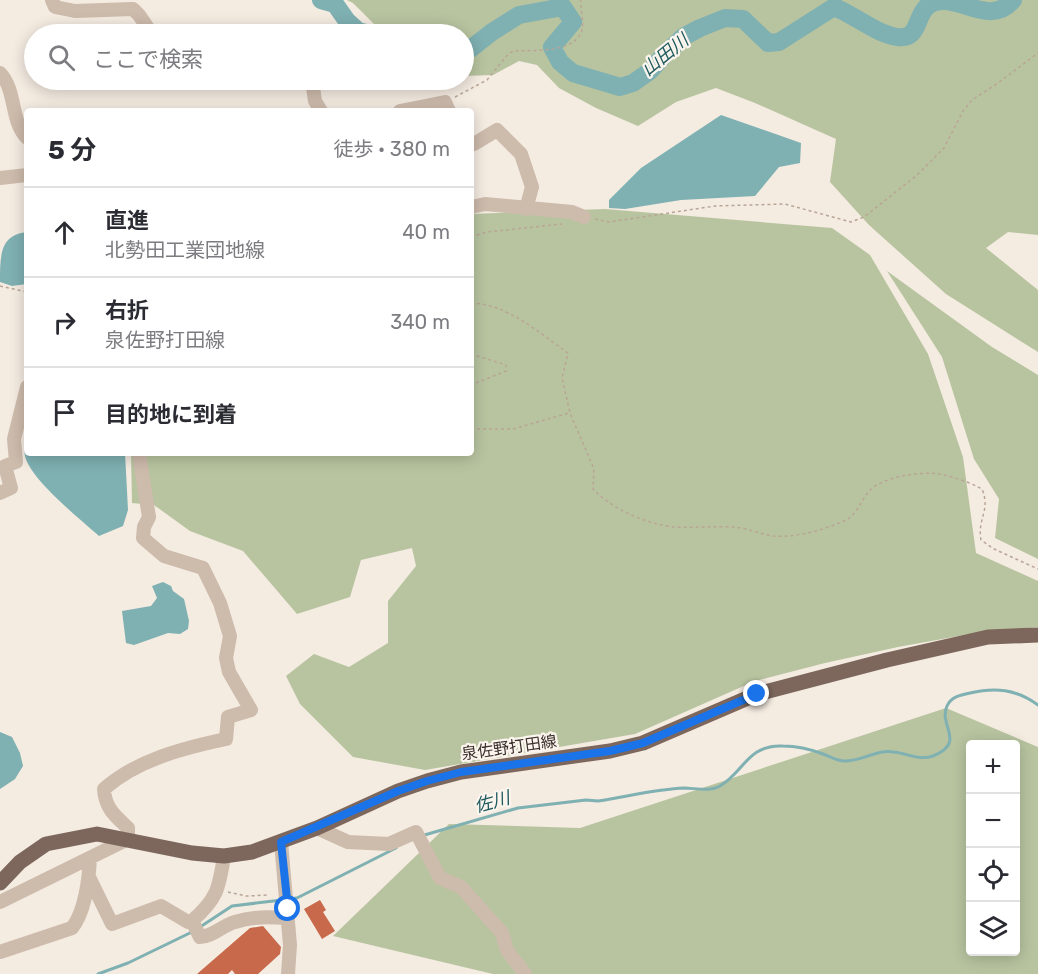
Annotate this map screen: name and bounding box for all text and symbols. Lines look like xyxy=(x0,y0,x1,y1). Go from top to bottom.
search box xyxy=(24,24,474,90)
water label: 山田川 xyxy=(637,28,694,81)
icon: search xyxy=(45,41,78,74)
text: ここで検索 xyxy=(93,46,203,73)
text: 5 分 xyxy=(48,135,96,166)
text: 徒歩 · 380 m xyxy=(333,137,450,161)
text: 直進 xyxy=(105,207,149,234)
icon: ahead xyxy=(48,216,81,249)
text: 40 m xyxy=(402,220,450,244)
text: 北勢田工業団地線 xyxy=(105,238,265,262)
text: 右折 xyxy=(105,297,149,324)
icon: right xyxy=(48,306,81,339)
text: 340 m xyxy=(390,310,450,334)
text: 泉佐野打田線 xyxy=(105,328,225,352)
icon: arrive xyxy=(48,396,81,429)
text: 目的地に到着 xyxy=(105,401,237,428)
route end xyxy=(743,680,769,706)
street label: 泉佐野打田線 xyxy=(460,731,558,764)
map controls xyxy=(966,740,1020,956)
button: + xyxy=(966,740,1020,794)
water label: 佐川 xyxy=(472,786,514,817)
button: − xyxy=(966,794,1020,848)
button: locate xyxy=(966,848,1020,902)
route start xyxy=(274,895,300,921)
button: layers xyxy=(966,902,1020,956)

